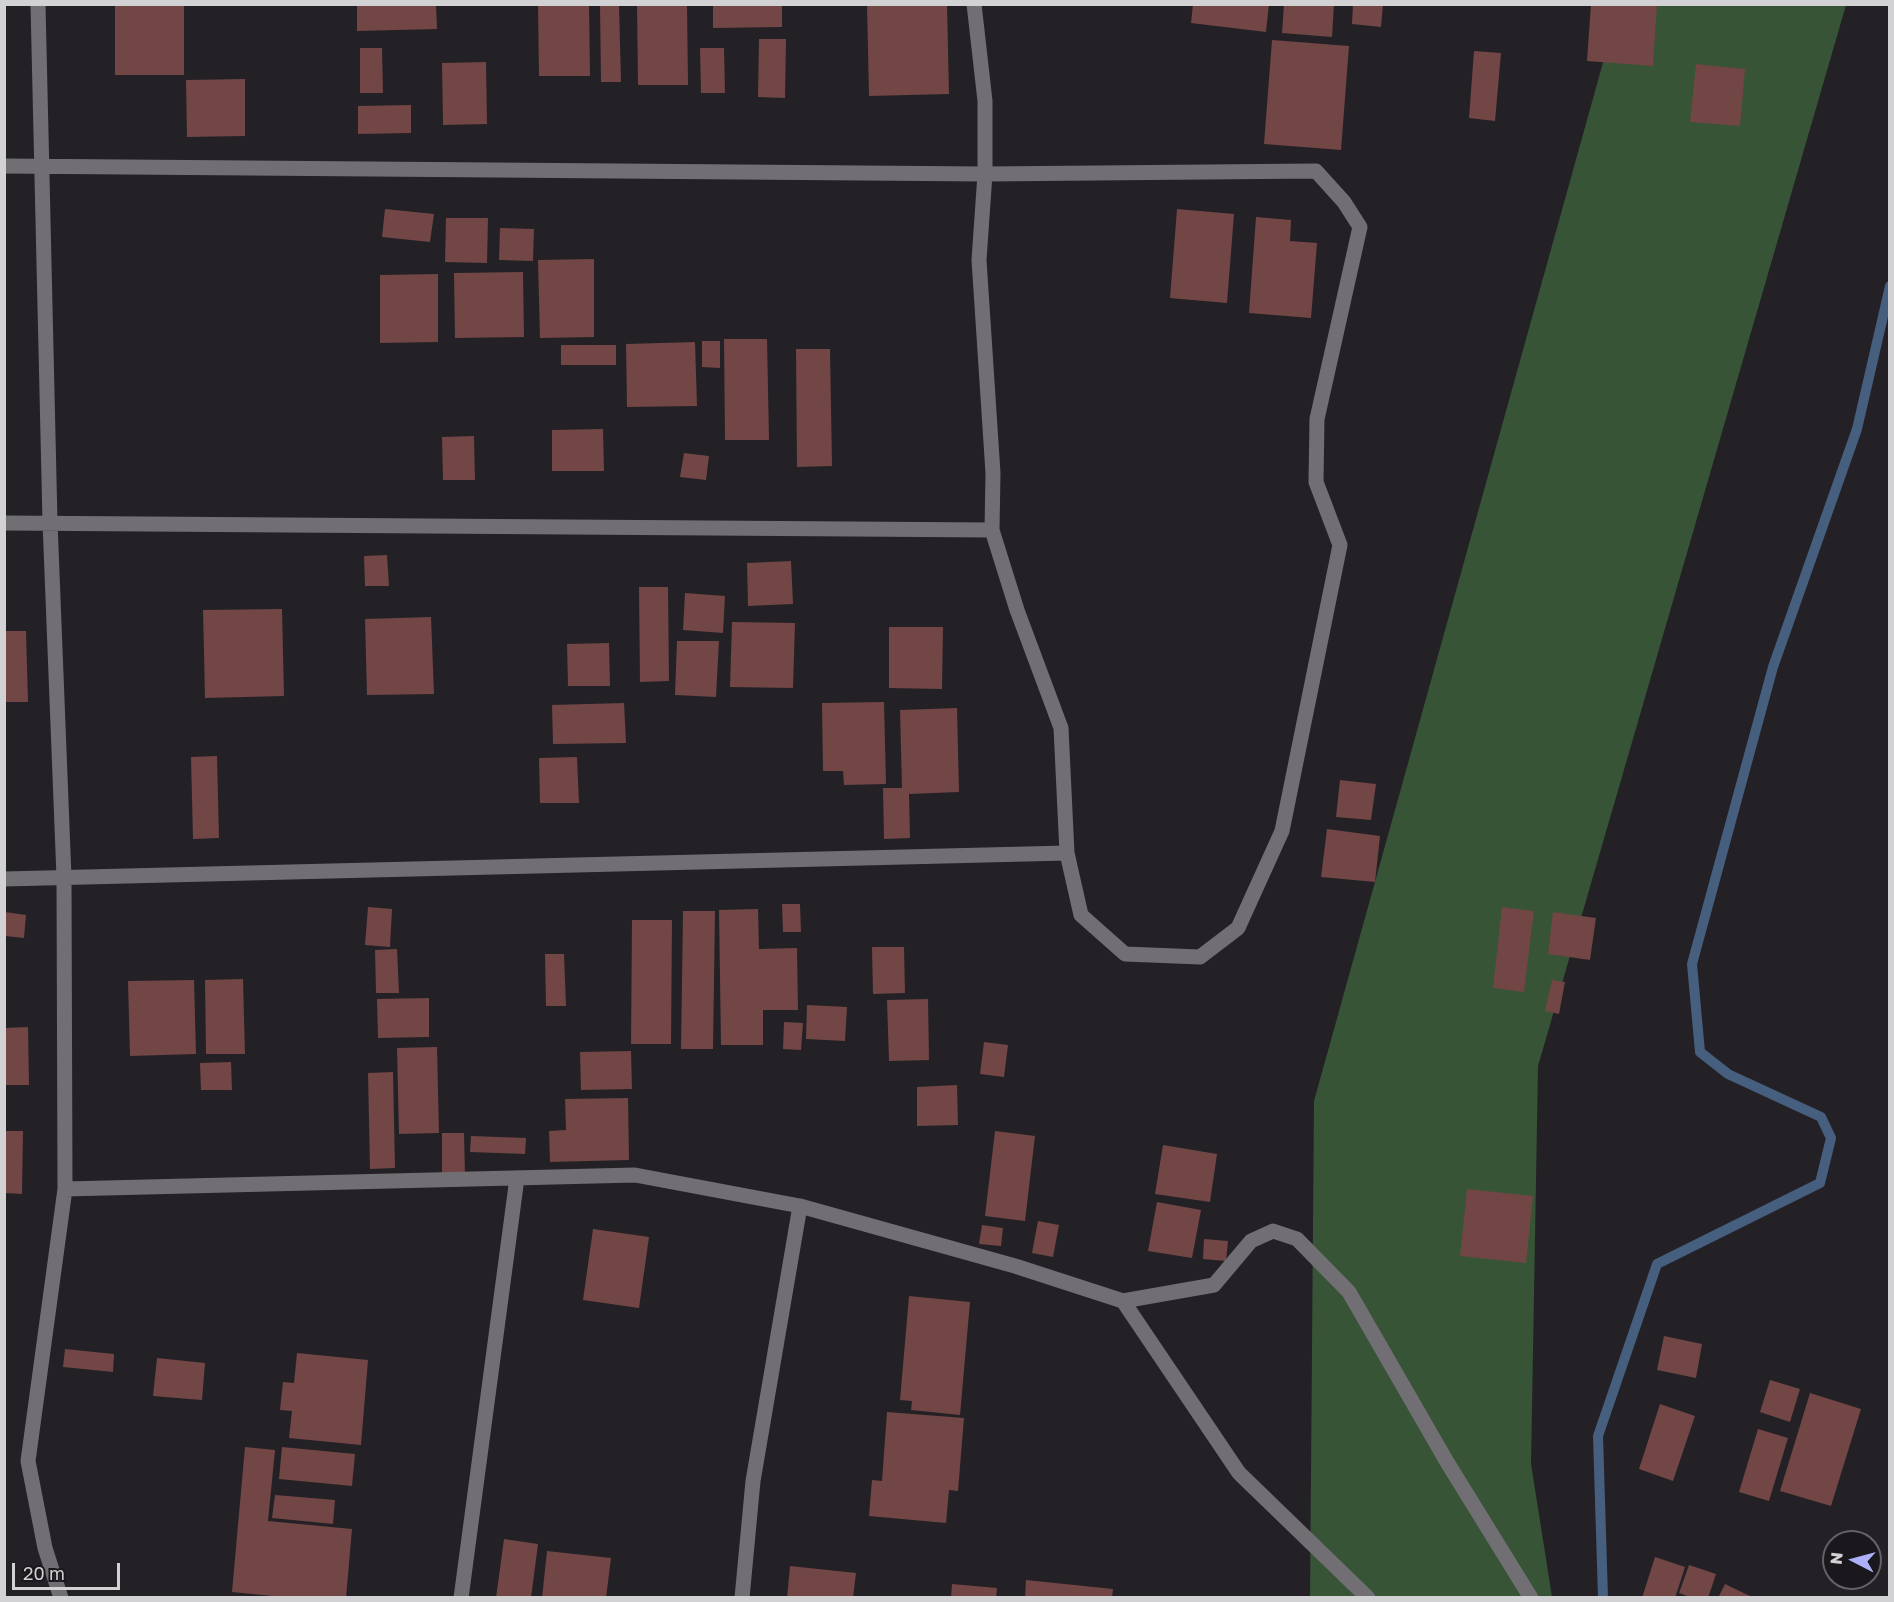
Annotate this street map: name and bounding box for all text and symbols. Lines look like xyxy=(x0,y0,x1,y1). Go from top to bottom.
north arrow xyxy=(1822,1530,1882,1590)
scale bar xyxy=(15,1551,123,1589)
text: N xyxy=(1826,1551,1847,1565)
text: 20 m xyxy=(23,1562,65,1584)

